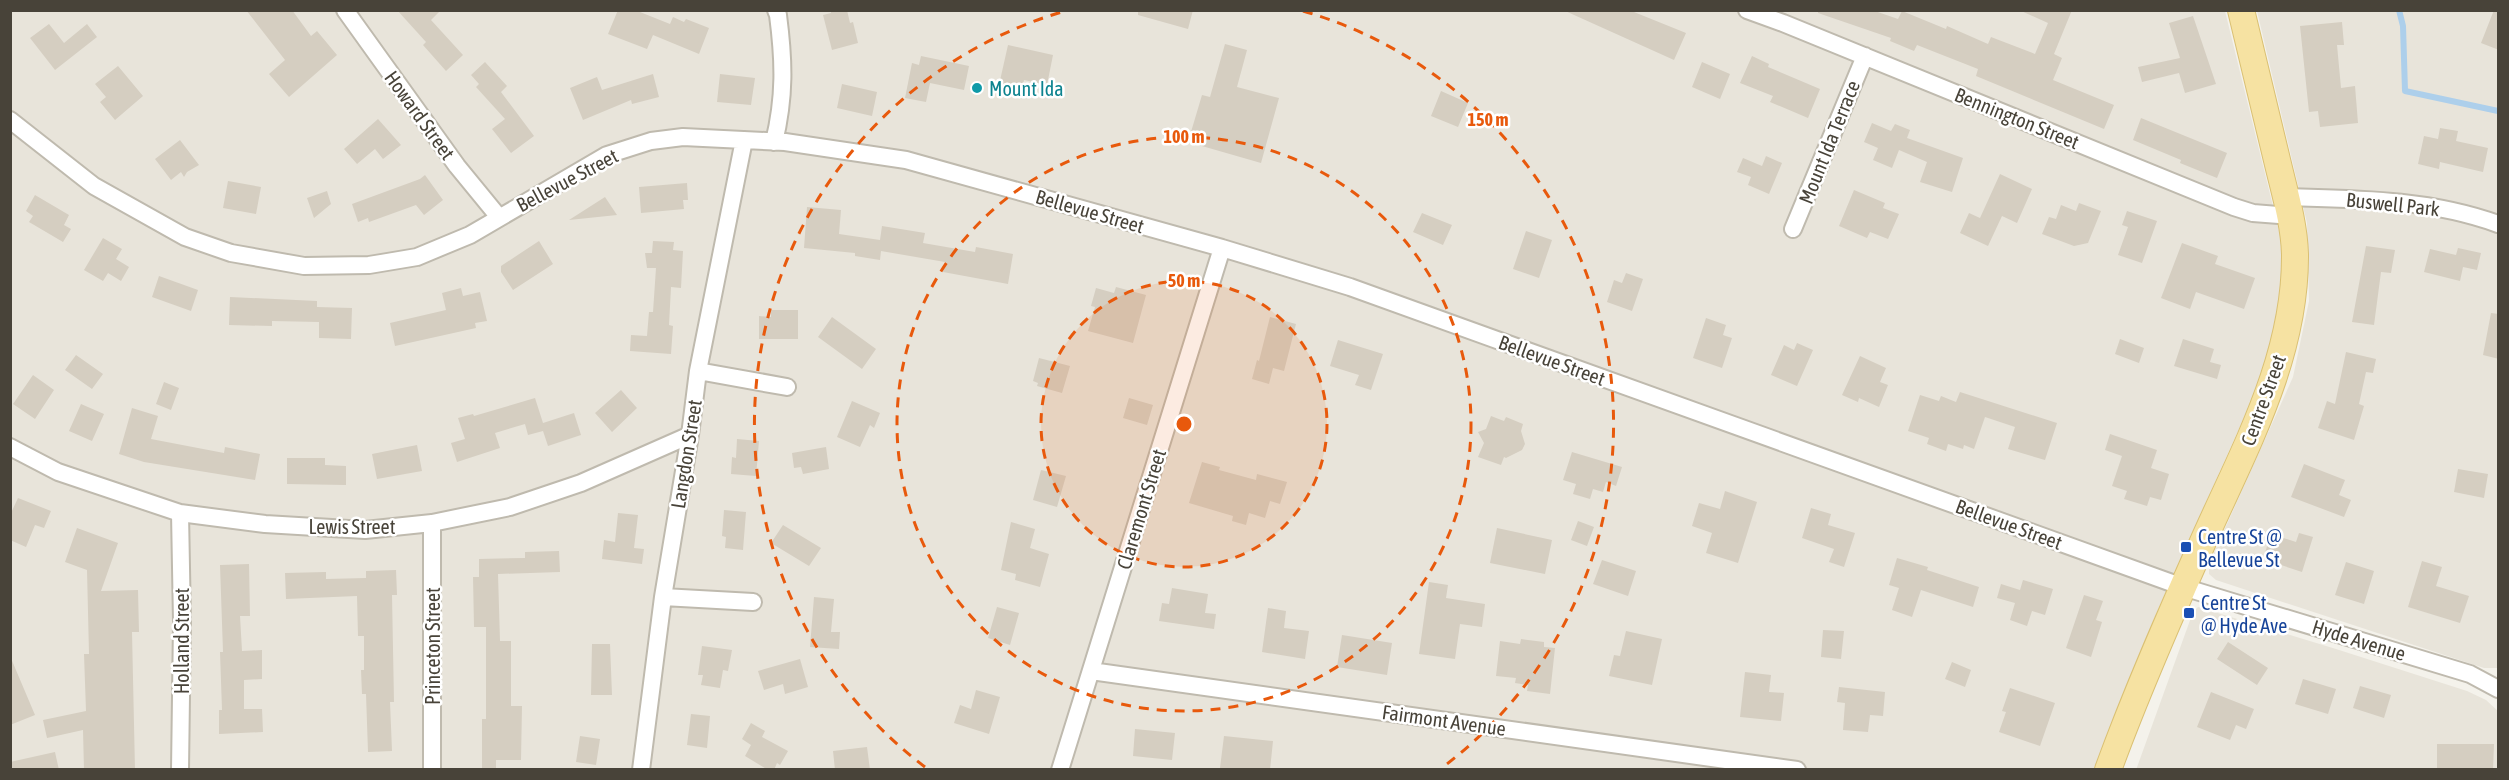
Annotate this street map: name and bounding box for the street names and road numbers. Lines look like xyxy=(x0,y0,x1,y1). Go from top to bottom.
street label: Howard Street xyxy=(380,66,460,164)
street label: Mount Ida Terrace xyxy=(1794,77,1864,207)
street label: Bennington Street xyxy=(1951,83,2083,154)
street label: Bellevue Street xyxy=(512,144,622,216)
street label: Bellevue Street xyxy=(1033,185,1147,237)
street label: Buswell Park xyxy=(2345,188,2441,220)
street label: Bellevue Street xyxy=(1496,330,1609,390)
street label: Centre Street xyxy=(2236,351,2290,449)
street label: Langdon Street xyxy=(666,398,706,510)
street label: Claremont Street xyxy=(1112,446,1170,572)
street label: Bellevue Street xyxy=(1953,494,2066,554)
street label: Lewis Street xyxy=(309,515,396,538)
street label: Holland Street xyxy=(170,587,193,694)
street label: Princeton Street xyxy=(421,587,444,705)
street label: Hyde Avenue xyxy=(2310,615,2408,665)
street label: Fairmont Avenue xyxy=(1381,700,1507,740)

